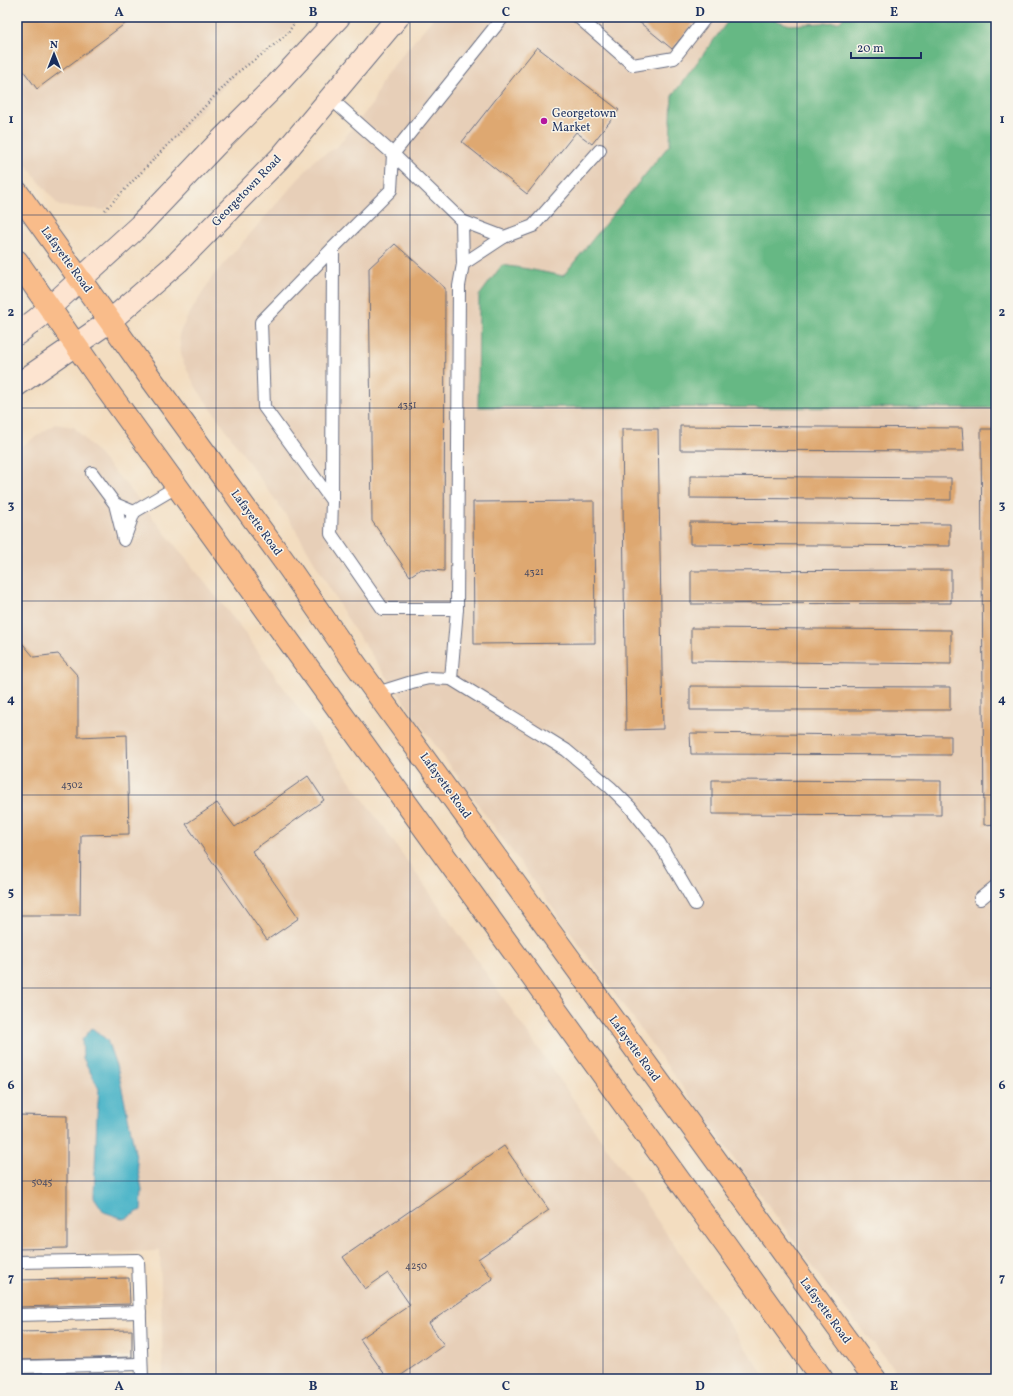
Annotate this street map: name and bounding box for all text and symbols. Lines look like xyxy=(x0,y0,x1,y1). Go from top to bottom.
text: A xyxy=(114,4,124,22)
text: B xyxy=(309,4,318,22)
text: C xyxy=(502,4,510,22)
text: D xyxy=(695,4,705,22)
text: E xyxy=(890,4,898,22)
north arrow xyxy=(34,34,74,74)
scale bar xyxy=(851,34,921,60)
text: N xyxy=(50,38,58,53)
text: 20 m xyxy=(857,41,884,57)
place label: Georgetown Market xyxy=(552,106,617,136)
text: 1 xyxy=(8,111,14,129)
text: 1 xyxy=(999,111,1005,129)
marker: Georgetown Market xyxy=(539,116,549,126)
street label: Georgetown Road xyxy=(209,151,286,230)
street label: Lafayette Road xyxy=(37,224,95,296)
text: 2 xyxy=(8,304,15,322)
text: 2 xyxy=(999,304,1006,322)
house number: 4351 xyxy=(397,398,417,412)
street label: Lafayette Road xyxy=(227,487,285,559)
text: 3 xyxy=(8,497,15,515)
text: 3 xyxy=(999,497,1006,515)
house number: 4321 xyxy=(524,565,544,579)
text: 4 xyxy=(7,691,15,709)
text: 4 xyxy=(998,691,1006,709)
street label: Lafayette Road xyxy=(416,750,474,822)
house number: 4302 xyxy=(61,778,83,792)
text: 5 xyxy=(8,884,14,902)
text: 5 xyxy=(999,884,1005,902)
street label: Lafayette Road xyxy=(605,1013,663,1085)
text: 6 xyxy=(7,1077,15,1095)
text: 6 xyxy=(998,1077,1006,1095)
house number: 5045 xyxy=(32,1175,53,1189)
house number: 4250 xyxy=(405,1259,427,1273)
text: 7 xyxy=(8,1270,14,1288)
text: 7 xyxy=(999,1270,1005,1288)
street label: Lafayette Road xyxy=(796,1275,854,1347)
text: A xyxy=(114,1378,124,1396)
text: B xyxy=(309,1378,318,1396)
text: C xyxy=(502,1378,510,1396)
text: D xyxy=(695,1378,705,1396)
text: E xyxy=(890,1378,898,1396)

